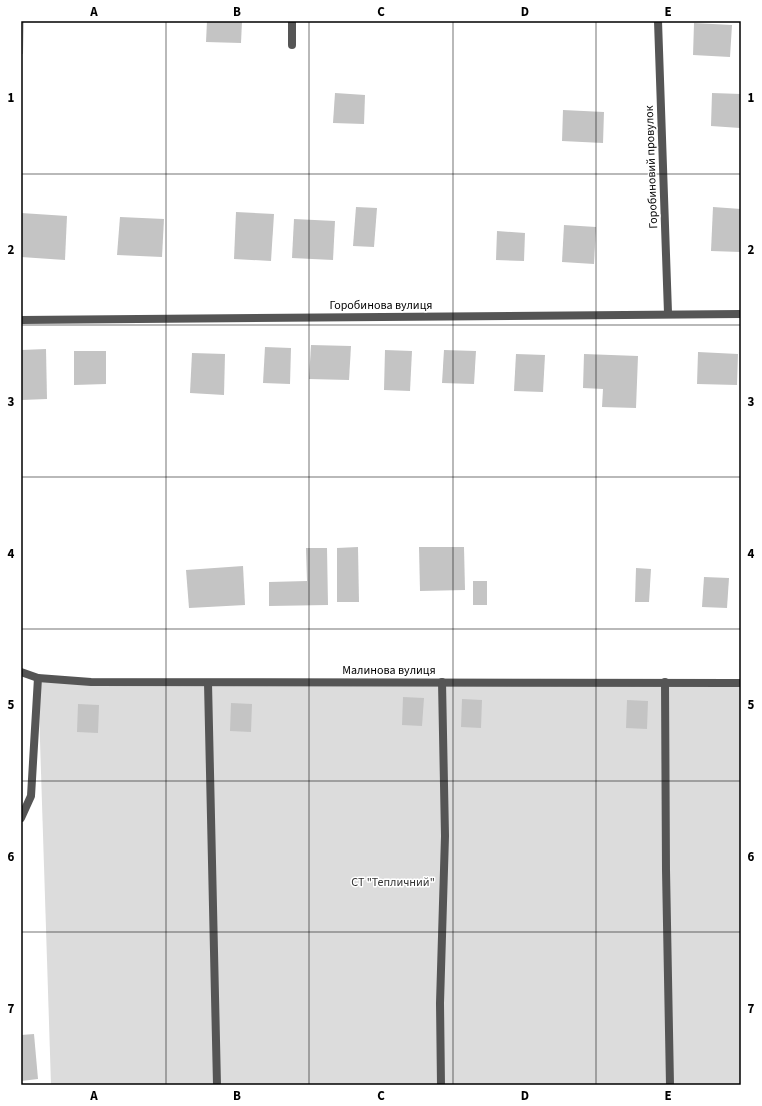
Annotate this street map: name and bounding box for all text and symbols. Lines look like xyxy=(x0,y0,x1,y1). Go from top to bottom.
text: A xyxy=(89,3,98,21)
text: B xyxy=(233,3,241,21)
text: C xyxy=(377,3,385,21)
text: D xyxy=(521,3,529,21)
text: E xyxy=(664,3,672,21)
text: 1 xyxy=(8,89,15,107)
text: 1 xyxy=(748,89,755,107)
street label: Горобиновий провулок xyxy=(641,105,662,229)
text: 2 xyxy=(8,241,15,259)
text: 2 xyxy=(748,241,755,259)
street label: Горобинова вулиця xyxy=(329,297,433,314)
text: 3 xyxy=(8,393,15,411)
text: 3 xyxy=(748,393,755,411)
text: 4 xyxy=(8,545,15,563)
text: 4 xyxy=(748,545,755,563)
street label: Малинова вулиця xyxy=(342,662,436,679)
text: 5 xyxy=(8,696,15,714)
text: 5 xyxy=(748,696,755,714)
text: 6 xyxy=(8,848,15,866)
text: 6 xyxy=(748,848,755,866)
park label: СТ "Тепличний" xyxy=(351,874,435,891)
text: 7 xyxy=(8,1000,15,1018)
text: 7 xyxy=(748,1000,755,1018)
text: A xyxy=(89,1087,98,1105)
text: B xyxy=(233,1087,241,1105)
text: C xyxy=(377,1087,385,1105)
text: D xyxy=(521,1087,529,1105)
text: E xyxy=(664,1087,672,1105)

